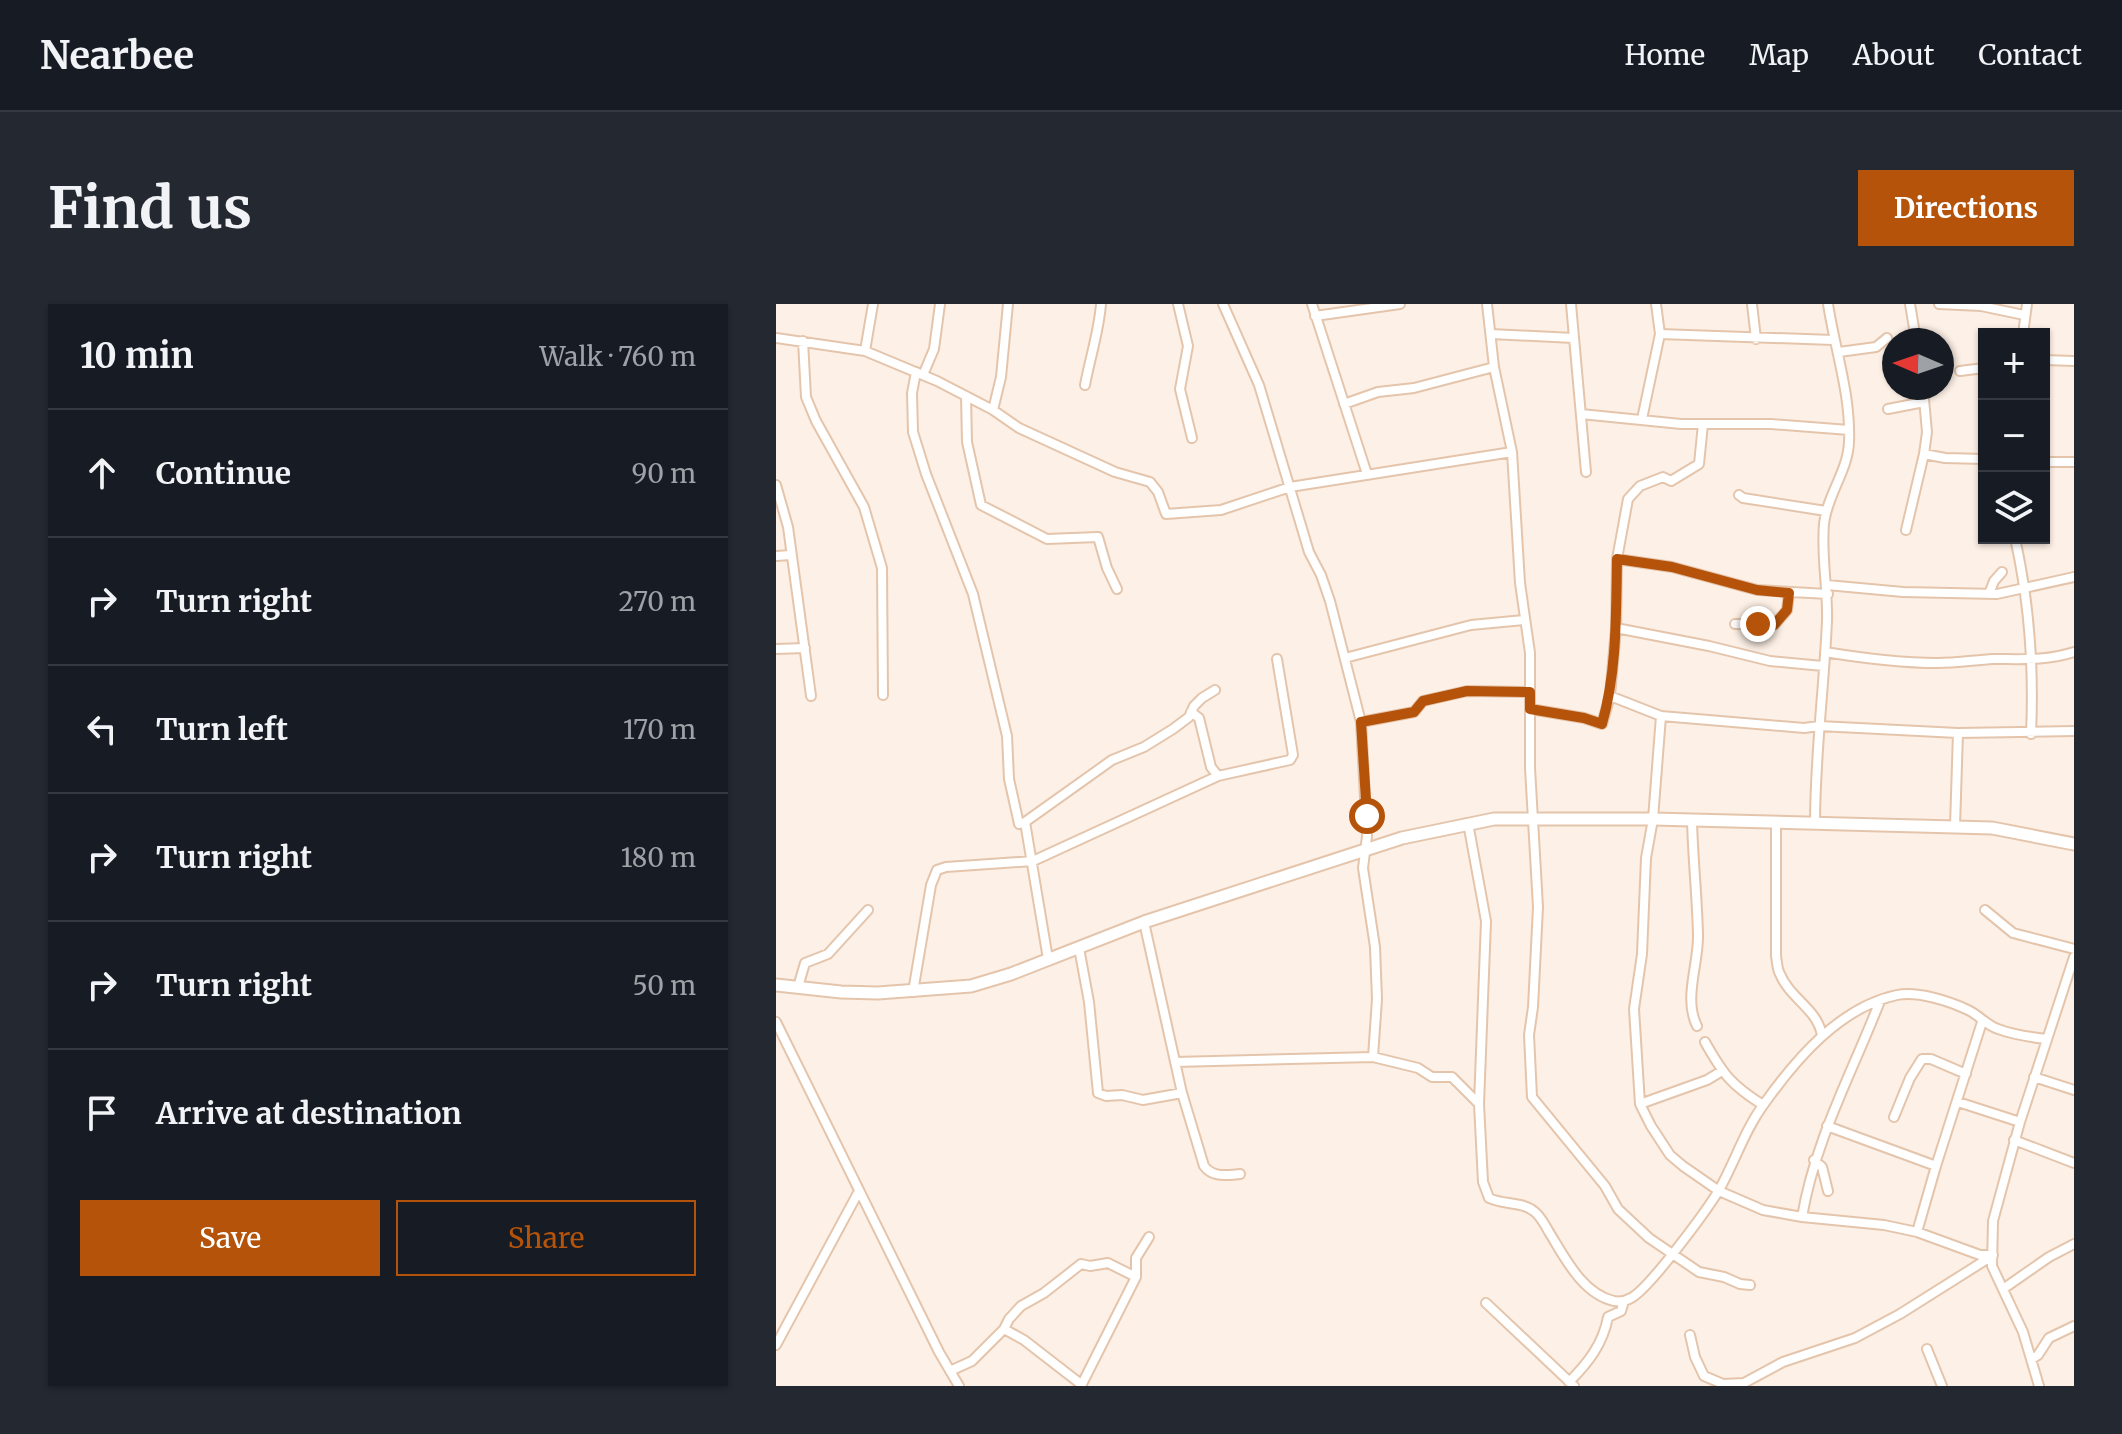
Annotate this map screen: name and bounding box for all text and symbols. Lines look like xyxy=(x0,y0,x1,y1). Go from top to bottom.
text: Nearbee xyxy=(40,32,194,79)
text: Home xyxy=(1624,37,1705,73)
text: Map xyxy=(1749,37,1809,73)
text: About xyxy=(1853,37,1934,73)
text: Contact xyxy=(1978,37,2082,73)
button: Directions xyxy=(1858,170,2074,246)
text: Find us xyxy=(48,173,252,243)
north arrow xyxy=(1882,328,1954,400)
map controls xyxy=(1978,328,2050,544)
button: + xyxy=(1978,328,2050,400)
text: 10 min xyxy=(80,335,194,377)
text: Walk · 760 m xyxy=(539,340,696,373)
button: − xyxy=(1978,400,2050,472)
icon: ahead xyxy=(80,451,124,495)
text: Continue xyxy=(156,454,291,492)
text: 90 m xyxy=(632,457,696,490)
button: layers xyxy=(1978,472,2050,544)
icon: right xyxy=(80,579,124,623)
text: Turn right xyxy=(156,582,312,620)
text: 270 m xyxy=(619,585,696,618)
route end xyxy=(1740,606,1776,642)
icon: left xyxy=(80,707,124,751)
text: Turn left xyxy=(156,710,288,748)
text: 170 m xyxy=(623,713,696,746)
route start xyxy=(1349,798,1385,834)
icon: right xyxy=(80,835,124,879)
text: Turn right xyxy=(156,838,312,876)
text: 180 m xyxy=(621,841,696,874)
icon: right xyxy=(80,963,124,1007)
text: Turn right xyxy=(156,966,312,1004)
text: 50 m xyxy=(632,969,696,1002)
icon: arrive xyxy=(80,1091,124,1135)
text: Arrive at destination xyxy=(156,1094,462,1132)
button: Save xyxy=(80,1200,380,1276)
button: Share xyxy=(396,1200,696,1276)

